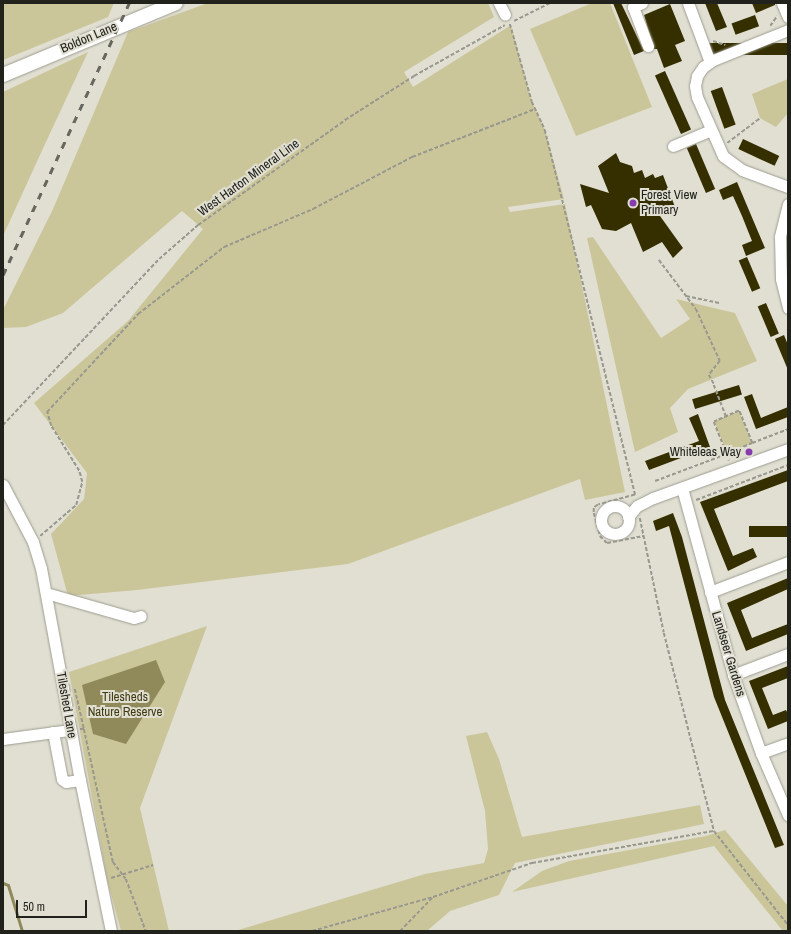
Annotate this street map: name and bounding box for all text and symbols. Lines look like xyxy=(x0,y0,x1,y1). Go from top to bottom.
street label: Boldon Lane xyxy=(58,19,120,57)
street label: West Harton Mineral Line xyxy=(195,136,303,220)
place label: Forest View Primary xyxy=(641,188,697,219)
marker: Forest View Primary xyxy=(628,198,638,208)
place label: Whiteleas Way xyxy=(670,444,741,460)
marker: Whiteleas Way xyxy=(744,447,754,457)
street label: Landseer Gardens xyxy=(708,610,748,698)
street label: Tileshed Lane xyxy=(52,670,80,740)
park label: Tilesheds Nature Reserve xyxy=(88,690,162,721)
scale bar xyxy=(18,892,89,918)
text: 50 m xyxy=(23,899,45,915)

